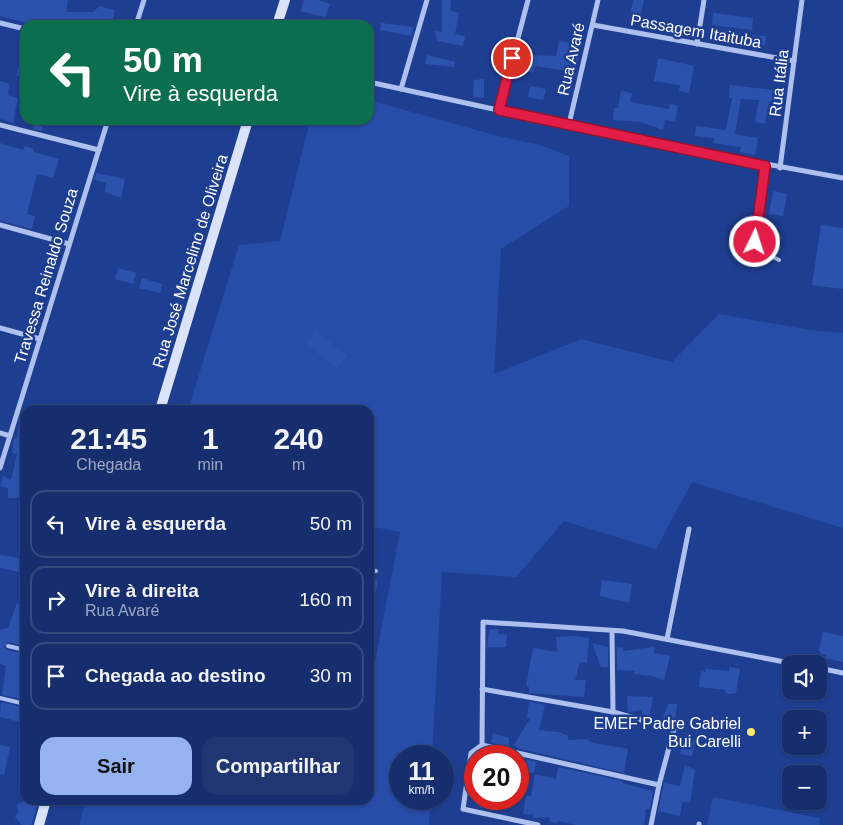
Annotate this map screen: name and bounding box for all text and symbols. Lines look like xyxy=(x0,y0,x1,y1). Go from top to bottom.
street label: Passagem Itaituba xyxy=(629,11,763,51)
street label: Rua Avaré xyxy=(554,21,588,97)
pin xyxy=(491,37,533,79)
icon: left xyxy=(40,40,105,105)
text: 50 m xyxy=(123,40,203,79)
icon: arrive xyxy=(498,44,526,72)
street label: Rua Itália xyxy=(766,48,792,118)
text: Vire à esquerda xyxy=(123,81,278,106)
street label: Rua José Marcelino de Oliveira xyxy=(149,152,231,370)
street label: Travessa Reinaldo Souza xyxy=(11,186,81,366)
position arrow xyxy=(728,215,780,267)
text: 21:45 xyxy=(70,422,147,455)
text: 1 xyxy=(202,422,219,455)
text: 240 xyxy=(274,422,324,455)
text: Chegada xyxy=(76,456,141,473)
text: min xyxy=(197,456,223,473)
text: m xyxy=(292,456,305,473)
icon: left xyxy=(42,510,70,538)
text: Vire à esquerda xyxy=(85,513,226,534)
text: 50 m xyxy=(310,513,352,534)
text: Vire à direita xyxy=(85,580,199,601)
icon: right xyxy=(42,586,70,614)
text: 160 m xyxy=(299,589,352,610)
text: Rua Avaré xyxy=(85,602,159,619)
map controls xyxy=(782,655,827,810)
button: sound xyxy=(782,655,827,700)
icon: arrive xyxy=(42,662,70,690)
text: Chegada ao destino xyxy=(85,665,266,686)
text: 30 m xyxy=(310,665,352,686)
button: + xyxy=(782,710,827,755)
place label: EMEF Padre Gabriel Bui Carelli xyxy=(593,715,741,750)
marker: EMEF Padre Gabriel Bui Carelli xyxy=(745,726,757,738)
button: Sair xyxy=(40,737,192,795)
button: Compartilhar xyxy=(202,737,354,795)
speed limit sign: 20 xyxy=(464,745,529,810)
text: 11 xyxy=(408,757,435,785)
button: − xyxy=(782,765,827,810)
text: km/h xyxy=(408,783,435,797)

